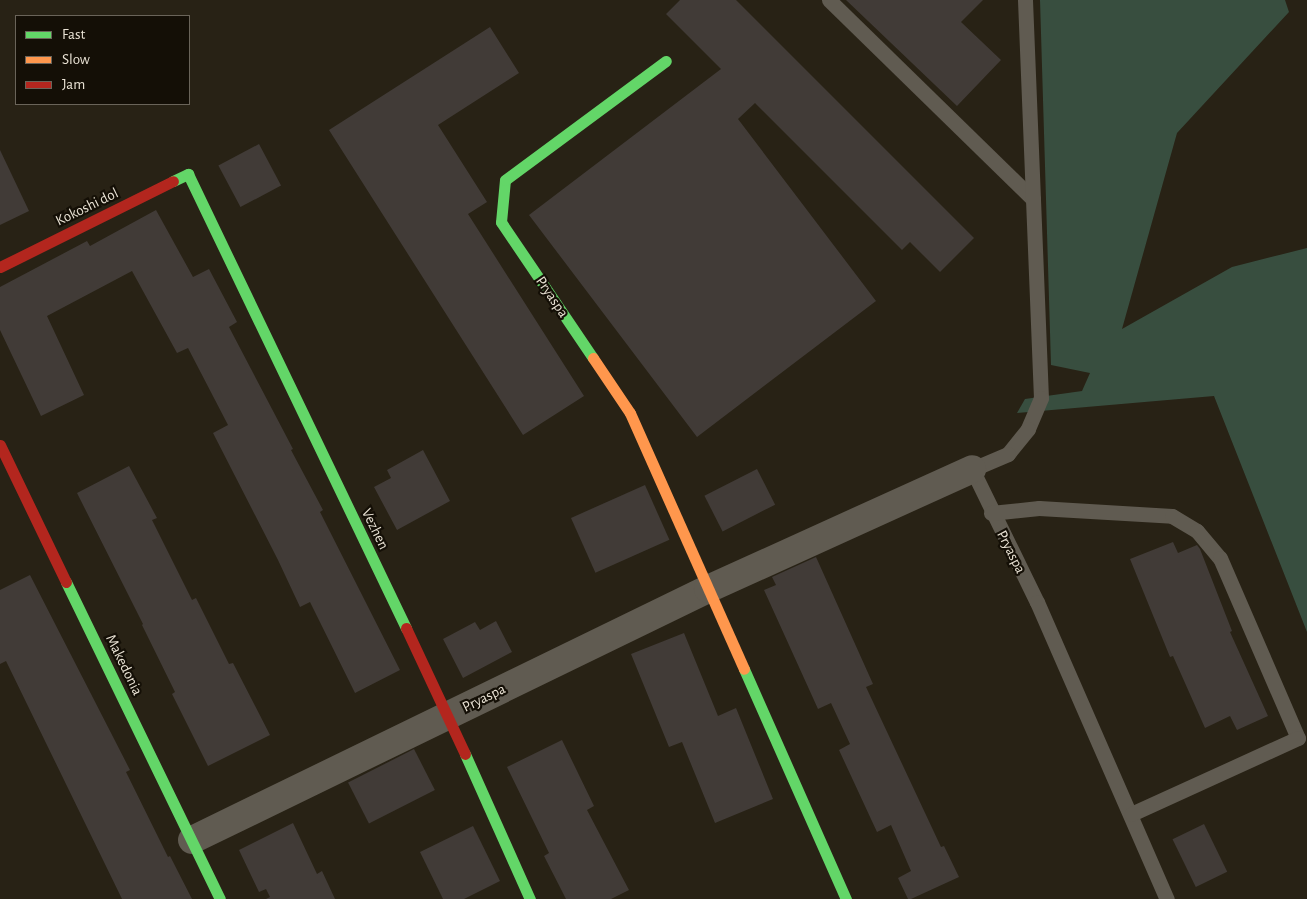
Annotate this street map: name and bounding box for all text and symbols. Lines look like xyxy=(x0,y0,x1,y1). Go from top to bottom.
legend xyxy=(15,15,190,105)
text: Fast xyxy=(62,27,85,42)
text: Slow xyxy=(62,52,90,67)
text: Jam xyxy=(62,77,85,92)
street label: Kokoshi dol xyxy=(53,184,121,230)
street label: Pryaspa xyxy=(532,273,572,321)
street label: Vezhen xyxy=(357,506,393,552)
street label: Pryaspa xyxy=(993,527,1029,577)
street label: Makedonia xyxy=(102,632,146,698)
street label: Pryaspa xyxy=(459,680,509,716)

